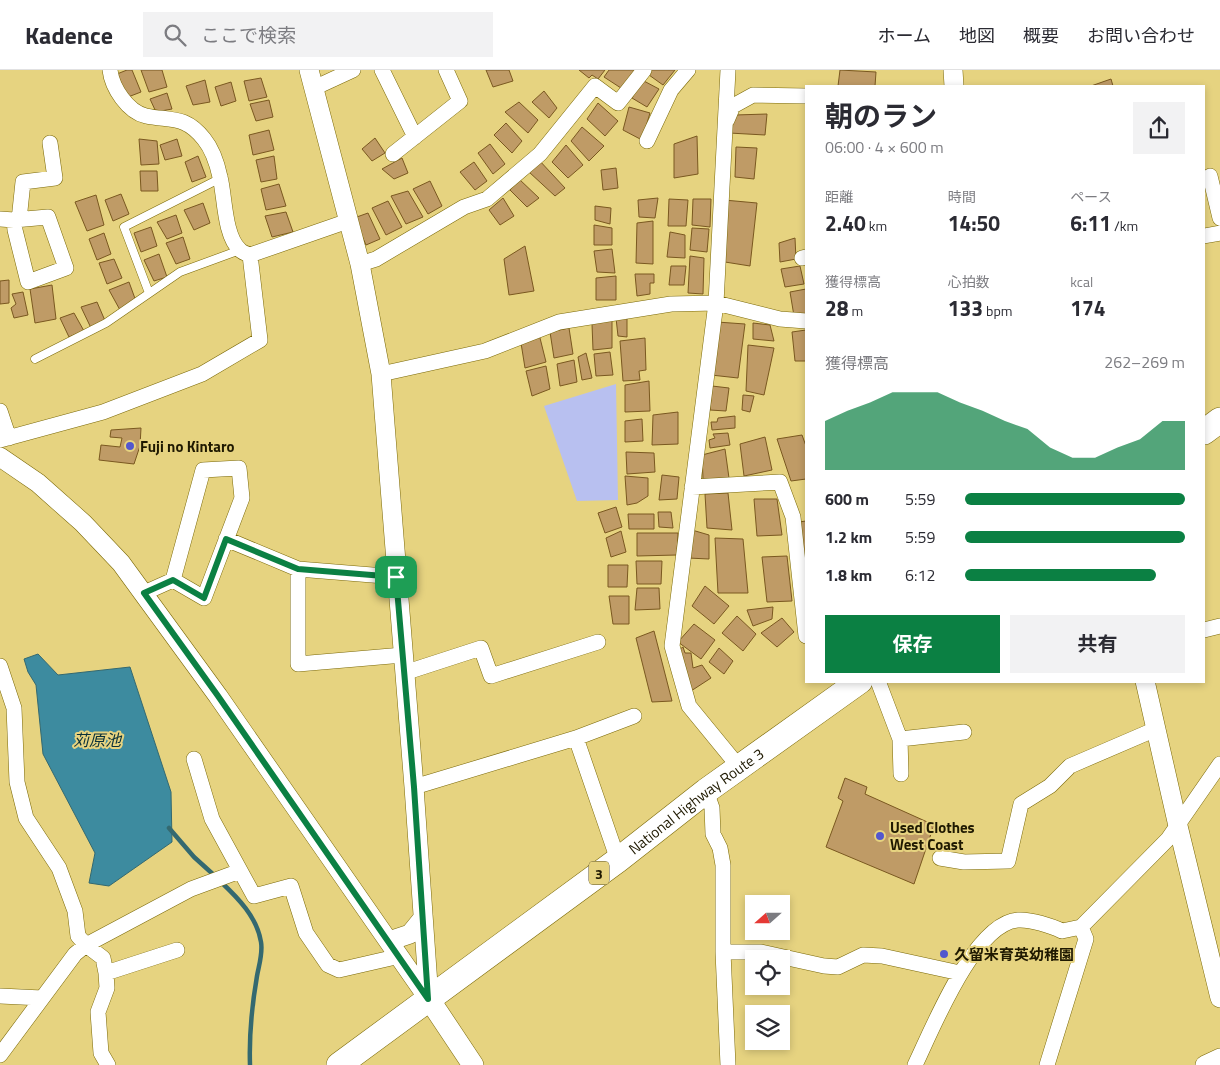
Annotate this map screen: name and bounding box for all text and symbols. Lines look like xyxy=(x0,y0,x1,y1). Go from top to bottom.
search box xyxy=(143,12,493,57)
text: Kadence xyxy=(25,17,113,53)
text: ここで検索 xyxy=(201,20,296,49)
icon: search xyxy=(161,21,189,49)
text: ホーム xyxy=(878,22,931,49)
text: 地図 xyxy=(959,22,995,49)
text: 概要 xyxy=(1023,22,1059,49)
text: お問い合わせ xyxy=(1087,22,1195,49)
text: 朝のラン xyxy=(825,94,937,137)
button: share xyxy=(1133,102,1185,154)
text: 06:00 · 4 × 600 m xyxy=(825,135,944,159)
text: 距離 xyxy=(825,186,853,207)
text: 時間 xyxy=(948,186,976,207)
text: ペース xyxy=(1070,186,1112,207)
text: 2.40 xyxy=(825,207,866,239)
text: 14:50 xyxy=(948,207,1000,239)
text: 6:11 xyxy=(1070,207,1111,239)
text: km xyxy=(866,215,887,236)
text: /km xyxy=(1111,215,1138,236)
text: 獲得標高 xyxy=(825,271,881,292)
text: 心拍数 xyxy=(948,271,990,292)
text: kcal xyxy=(1070,271,1093,292)
text: 28 xyxy=(825,292,849,324)
text: 133 xyxy=(948,292,983,324)
text: 174 xyxy=(1070,292,1106,324)
text: m xyxy=(849,300,863,321)
text: bpm xyxy=(983,300,1012,321)
text: 262–269 m xyxy=(1104,350,1185,374)
text: 獲得標高 xyxy=(825,351,889,375)
place label: Fuji no Kintaro xyxy=(140,435,234,458)
marker: Fuji no Kintaro xyxy=(124,440,136,452)
text: 600 m xyxy=(825,487,869,511)
text: 5:59 xyxy=(905,487,935,511)
text: 1.2 km xyxy=(825,525,872,549)
text: 5:59 xyxy=(905,525,935,549)
pin xyxy=(375,556,417,598)
icon: arrive xyxy=(382,563,410,591)
text: 1.8 km xyxy=(825,563,872,587)
text: 6:12 xyxy=(905,563,935,587)
button: 保存 xyxy=(825,615,1000,673)
button: 共有 xyxy=(1010,615,1185,673)
water label: 苅原池 xyxy=(73,728,123,752)
street label: National Highway Route 3 xyxy=(623,742,768,859)
place label: Used Clothes West Coast xyxy=(890,816,975,856)
marker: Used Clothes West Coast xyxy=(874,830,886,842)
road number: 3 xyxy=(589,861,609,884)
north arrow xyxy=(745,895,790,940)
map controls xyxy=(745,895,790,1050)
place label: 久留米育英幼稚園 xyxy=(954,943,1074,966)
marker: 久留米育英幼稚園 xyxy=(938,948,950,960)
button: locate xyxy=(745,950,790,995)
button: layers xyxy=(745,1005,790,1050)

